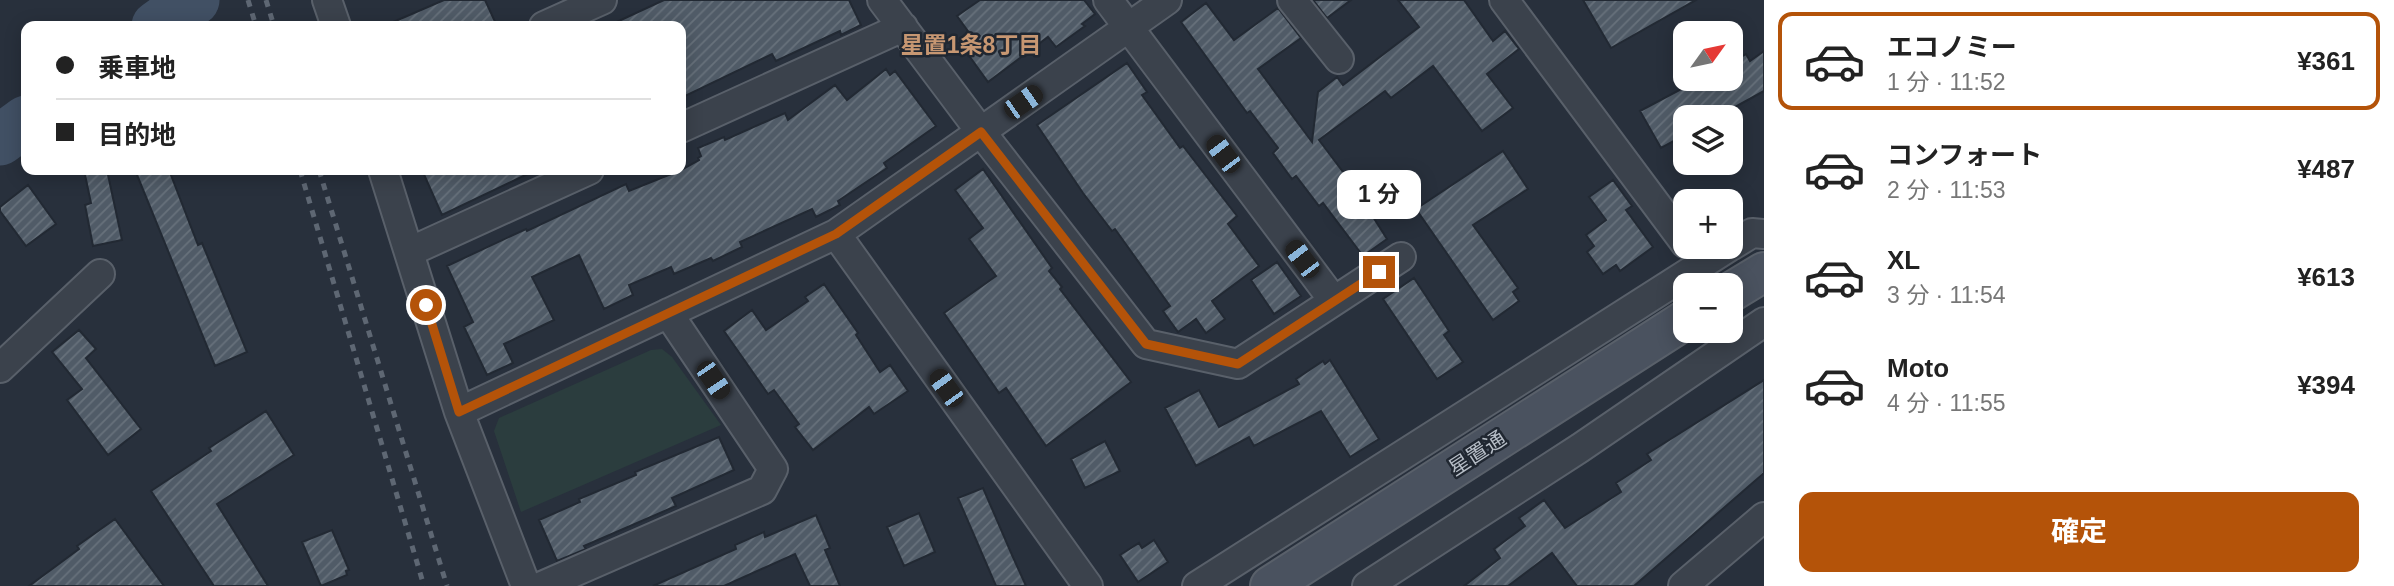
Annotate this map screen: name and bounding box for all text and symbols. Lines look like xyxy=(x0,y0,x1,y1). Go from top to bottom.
north arrow xyxy=(1673,21,1743,91)
map controls xyxy=(1673,21,1743,343)
icon: car xyxy=(1803,30,1866,93)
district label: 星置1条8丁目 xyxy=(901,32,1041,58)
text: エコノミー xyxy=(1887,32,2017,62)
text: ¥361 xyxy=(2297,46,2355,76)
text: 乗車地 xyxy=(98,53,176,83)
text: 1 分 · 11:52 xyxy=(1887,69,2005,95)
car xyxy=(1000,81,1047,123)
button: layers xyxy=(1673,105,1743,175)
text: 目的地 xyxy=(98,120,176,150)
car xyxy=(1202,131,1245,177)
icon: car xyxy=(1803,138,1866,201)
text: コンフォート xyxy=(1887,140,2042,170)
text: ¥487 xyxy=(2297,154,2355,184)
callout: 1 分 xyxy=(1337,170,1421,219)
text: 2 分 · 11:53 xyxy=(1887,177,2005,203)
text: 1 分 xyxy=(1358,181,1400,207)
button: + xyxy=(1673,189,1743,259)
car xyxy=(1281,236,1324,282)
text: XL xyxy=(1887,245,1920,275)
icon: car xyxy=(1803,246,1866,309)
route end xyxy=(1363,256,1395,288)
text: ¥613 xyxy=(2297,262,2355,292)
button: − xyxy=(1673,273,1743,343)
text: 3 分 · 11:54 xyxy=(1887,282,2005,308)
route start xyxy=(410,289,442,321)
text: Moto xyxy=(1887,353,1949,383)
icon: car xyxy=(1803,354,1866,417)
car xyxy=(693,357,734,403)
car xyxy=(926,365,967,411)
text: ¥394 xyxy=(2297,370,2355,400)
text: 4 分 · 11:55 xyxy=(1887,390,2005,416)
street label: 星置通 xyxy=(1444,426,1510,480)
button: 確定 xyxy=(1799,492,2359,572)

